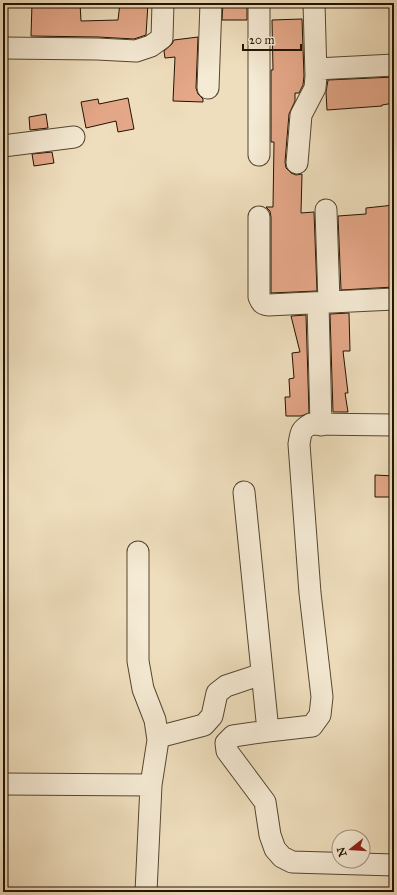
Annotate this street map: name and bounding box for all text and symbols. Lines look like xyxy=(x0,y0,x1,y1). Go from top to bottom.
scale bar xyxy=(243,26,301,52)
text: 20 m xyxy=(249,33,275,47)
north arrow xyxy=(331,829,371,869)
text: N xyxy=(334,845,349,858)

